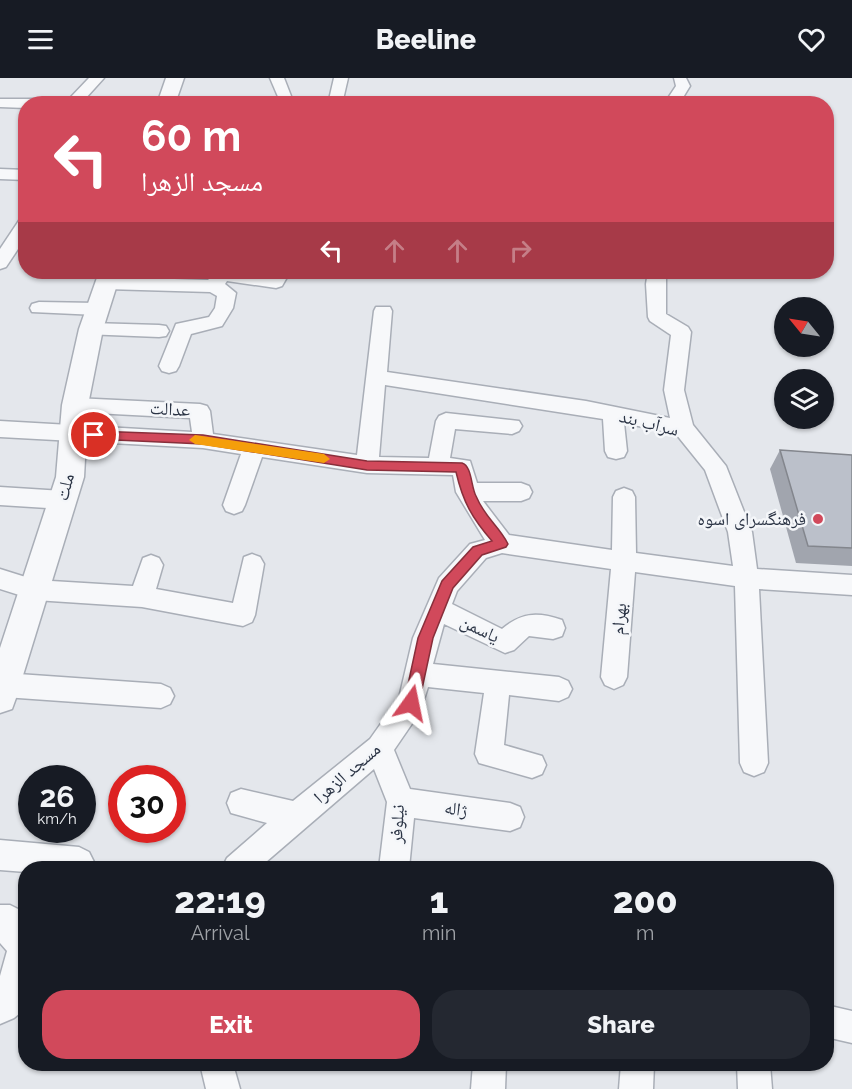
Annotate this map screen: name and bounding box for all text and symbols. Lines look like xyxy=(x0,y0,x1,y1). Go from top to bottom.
icon: menu xyxy=(24,23,57,56)
icon: heart xyxy=(795,23,828,56)
text: Beeline xyxy=(376,24,476,55)
text: 60 m xyxy=(141,112,241,161)
icon: left xyxy=(42,120,120,198)
text: مسجد الزهرا xyxy=(141,166,263,197)
icon: left xyxy=(315,234,348,267)
icon: ahead xyxy=(378,234,411,267)
icon: ahead xyxy=(441,234,474,267)
icon: right xyxy=(504,234,537,267)
north arrow xyxy=(774,297,834,357)
map controls xyxy=(774,297,834,429)
button: layers xyxy=(774,369,834,429)
street label: عدالت xyxy=(149,397,191,420)
street label: سرآب بند xyxy=(617,405,681,441)
pin xyxy=(68,409,119,460)
icon: arrive xyxy=(77,418,110,451)
street label: ملت xyxy=(51,471,78,503)
place label: فرهنگسرای اسوه xyxy=(697,508,806,530)
marker: فرهنگسرای اسوه xyxy=(811,512,825,526)
street label: بهرام xyxy=(607,602,632,636)
street label: یاسمن xyxy=(457,610,503,648)
position arrow xyxy=(379,671,443,735)
street label: مسجد الزهرا xyxy=(309,738,384,807)
speed limit sign: 30 xyxy=(108,765,186,843)
text: 26 xyxy=(39,779,75,814)
street label: ژاله xyxy=(443,796,469,821)
street label: نیلوفر xyxy=(385,804,408,845)
text: km/h xyxy=(37,810,77,828)
text: 22:19 xyxy=(174,879,266,921)
text: 1 xyxy=(430,879,449,921)
text: 200 xyxy=(613,879,678,921)
text: Arrival xyxy=(191,921,249,945)
text: min xyxy=(422,921,456,945)
text: m xyxy=(636,921,654,945)
button: Exit xyxy=(42,990,420,1059)
button: Share xyxy=(432,990,810,1059)

